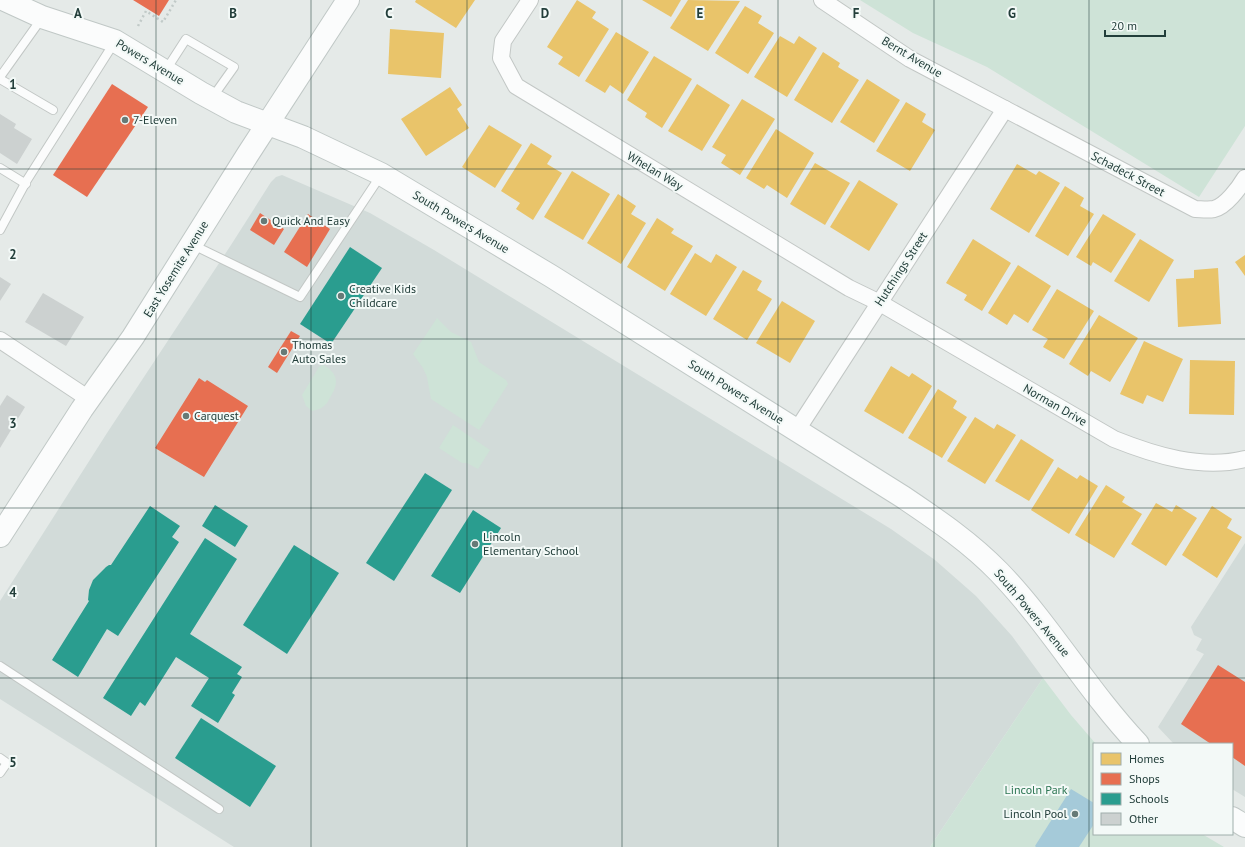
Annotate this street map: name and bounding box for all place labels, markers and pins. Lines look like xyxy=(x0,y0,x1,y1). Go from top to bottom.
place label: 7-Eleven xyxy=(133,112,177,127)
marker: 7-Eleven xyxy=(120,115,130,125)
place label: Quick And Easy xyxy=(272,213,350,228)
marker: Quick And Easy xyxy=(259,216,269,226)
place label: Creative Kids Childcare xyxy=(349,281,416,310)
marker: Creative Kids Childcare xyxy=(336,291,346,301)
place label: Thomas Auto Sales xyxy=(292,337,346,366)
marker: Thomas Auto Sales xyxy=(279,347,289,357)
place label: Carquest xyxy=(194,408,239,423)
marker: Carquest xyxy=(181,411,191,421)
place label: Lincoln Elementary School xyxy=(483,529,579,558)
marker: Lincoln Elementary School xyxy=(470,539,480,549)
place label: Lincoln Pool xyxy=(1004,806,1067,821)
marker: Lincoln Pool xyxy=(1070,809,1080,819)

